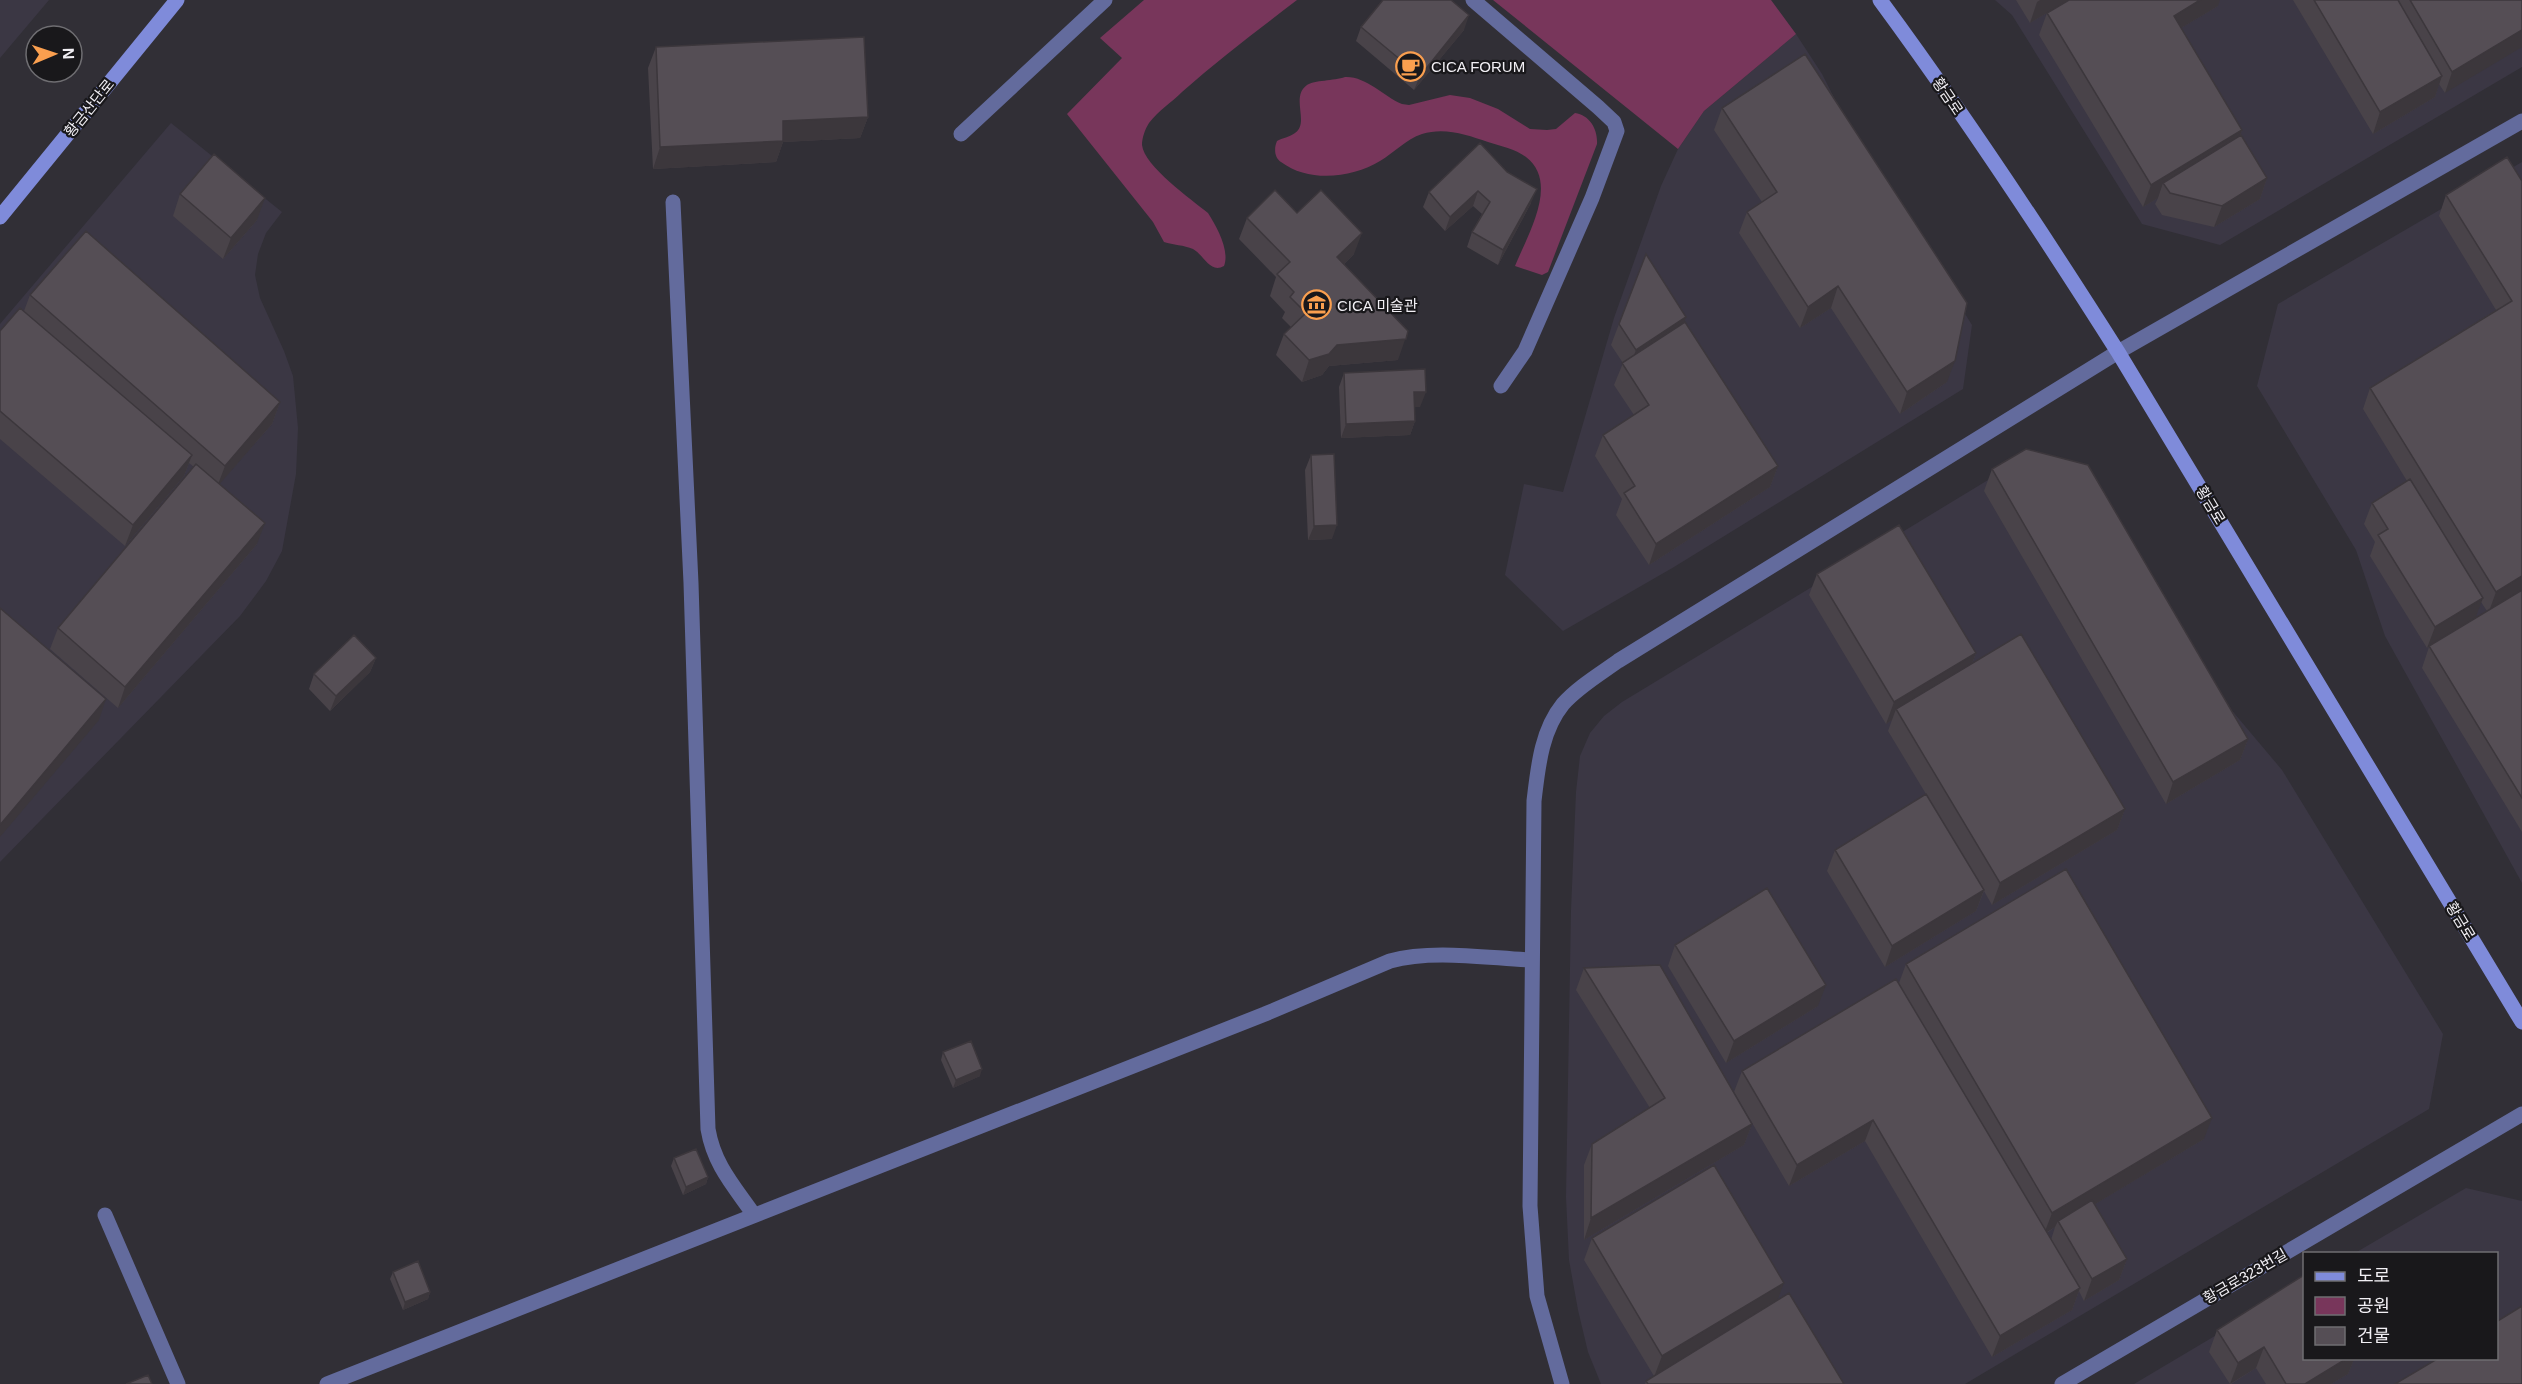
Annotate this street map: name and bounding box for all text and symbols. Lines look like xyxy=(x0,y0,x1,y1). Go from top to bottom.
north arrow xyxy=(24,24,84,84)
text: N xyxy=(60,47,77,60)
cafe icon: CICA FORUM xyxy=(1394,50,1426,82)
place label: CICA FORUM xyxy=(1431,58,1525,75)
street label: 황금로 xyxy=(1929,74,1967,118)
street label: 황금산단로 xyxy=(61,76,117,140)
museum icon: CICA 미술관 xyxy=(1300,289,1332,321)
place label: CICA 미술관 xyxy=(1337,297,1418,314)
street label: 황금로 xyxy=(2193,483,2229,527)
street label: 황금로 xyxy=(2443,899,2479,943)
street label: 황금로323번길 xyxy=(2200,1245,2290,1307)
legend xyxy=(2303,1252,2498,1360)
text: 도로 xyxy=(2357,1266,2390,1286)
text: 공원 xyxy=(2357,1296,2390,1316)
text: 건물 xyxy=(2357,1326,2390,1346)

